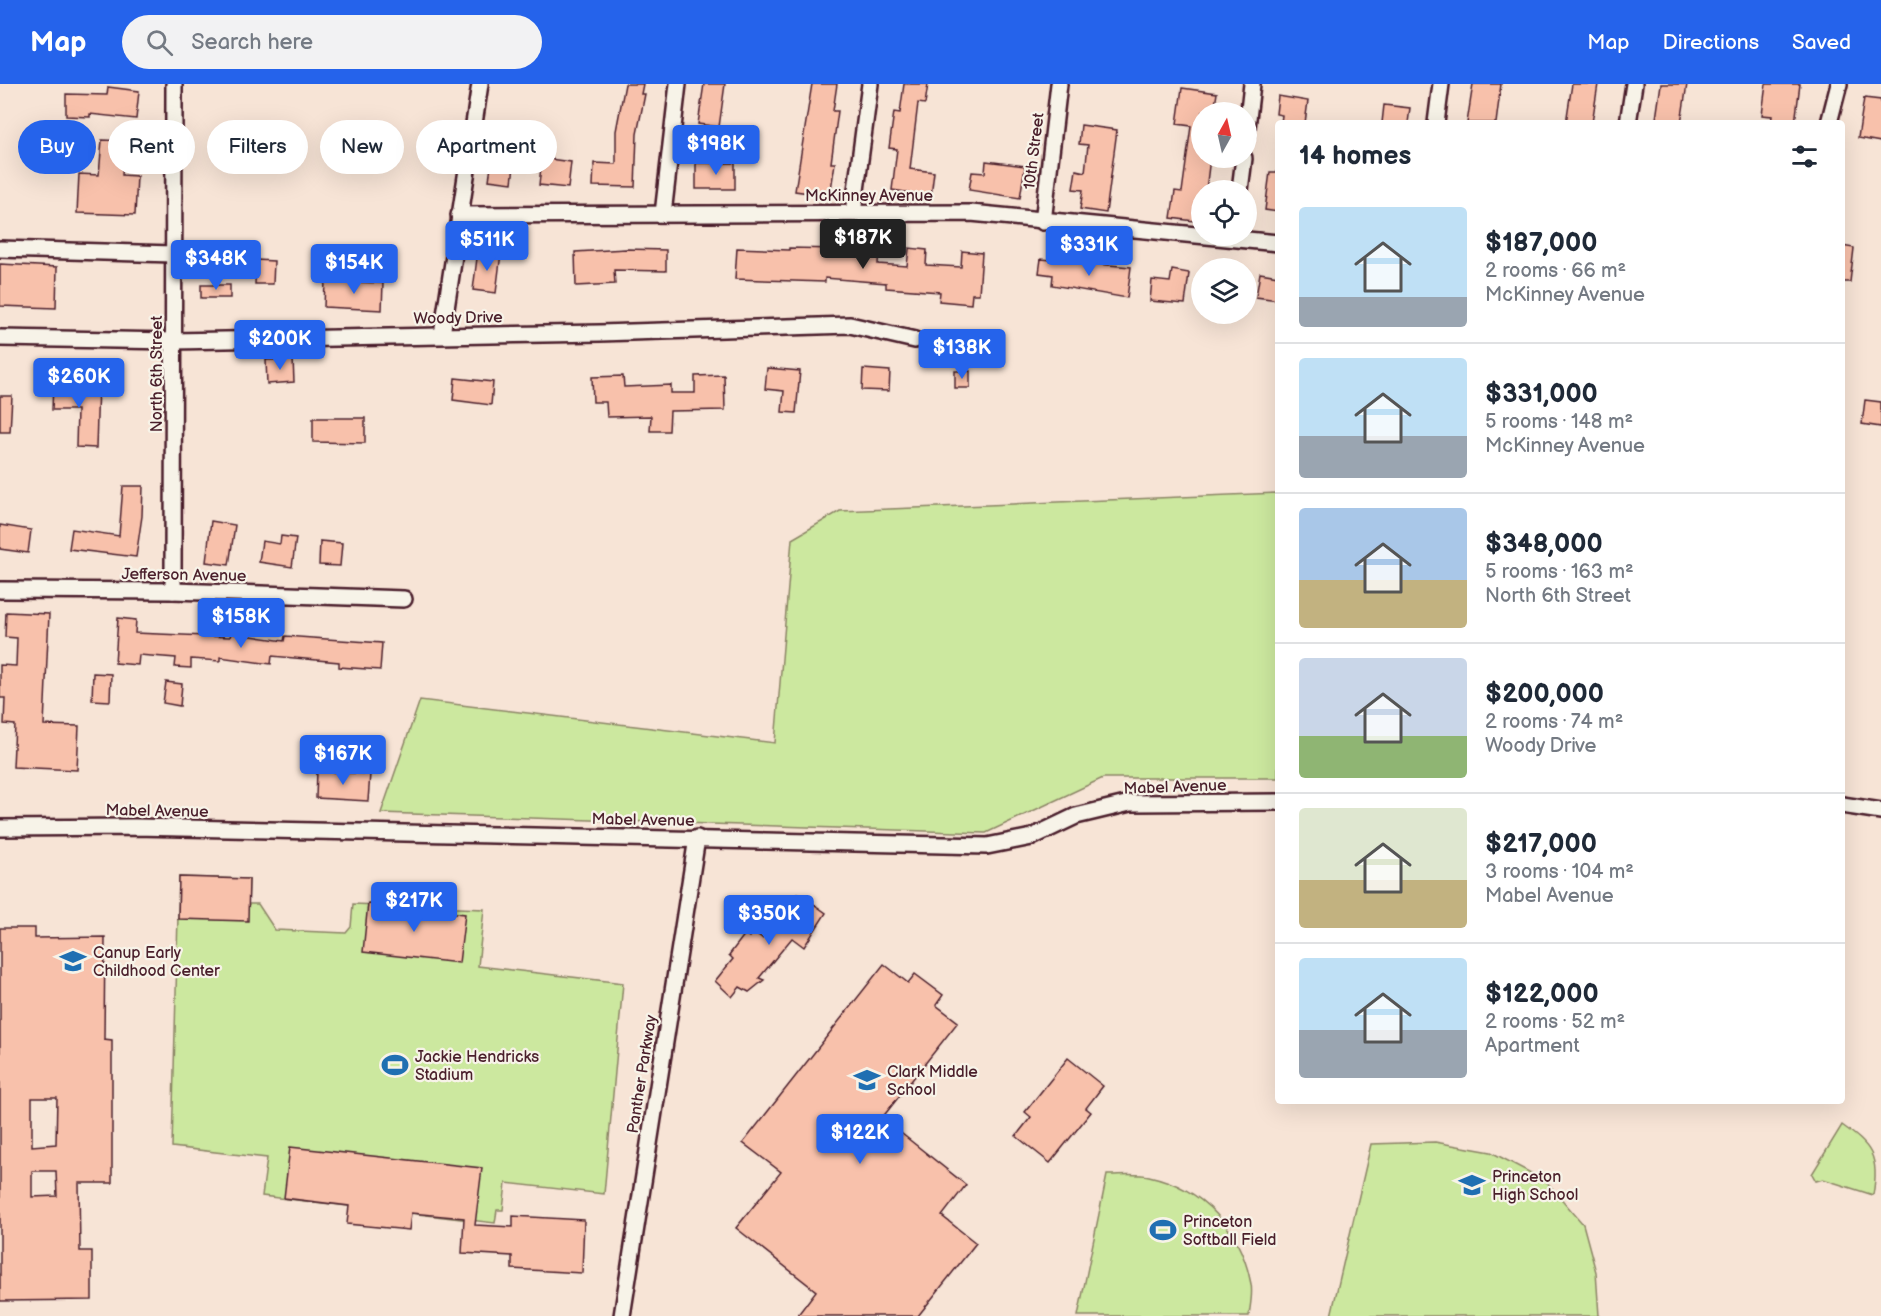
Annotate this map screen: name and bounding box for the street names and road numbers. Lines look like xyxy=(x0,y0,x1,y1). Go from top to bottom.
street label: 10th Street xyxy=(1020,112,1049,191)
street label: McKinney Avenue xyxy=(805,187,933,206)
street label: Woody Drive xyxy=(413,308,503,329)
street label: North 6th Street xyxy=(148,316,167,432)
street label: Jefferson Avenue xyxy=(121,565,247,586)
street label: Mabel Avenue xyxy=(1123,776,1227,799)
street label: Mabel Avenue xyxy=(105,801,209,822)
street label: Mabel Avenue xyxy=(591,810,695,831)
street label: Panther Parkway xyxy=(624,1013,661,1135)

